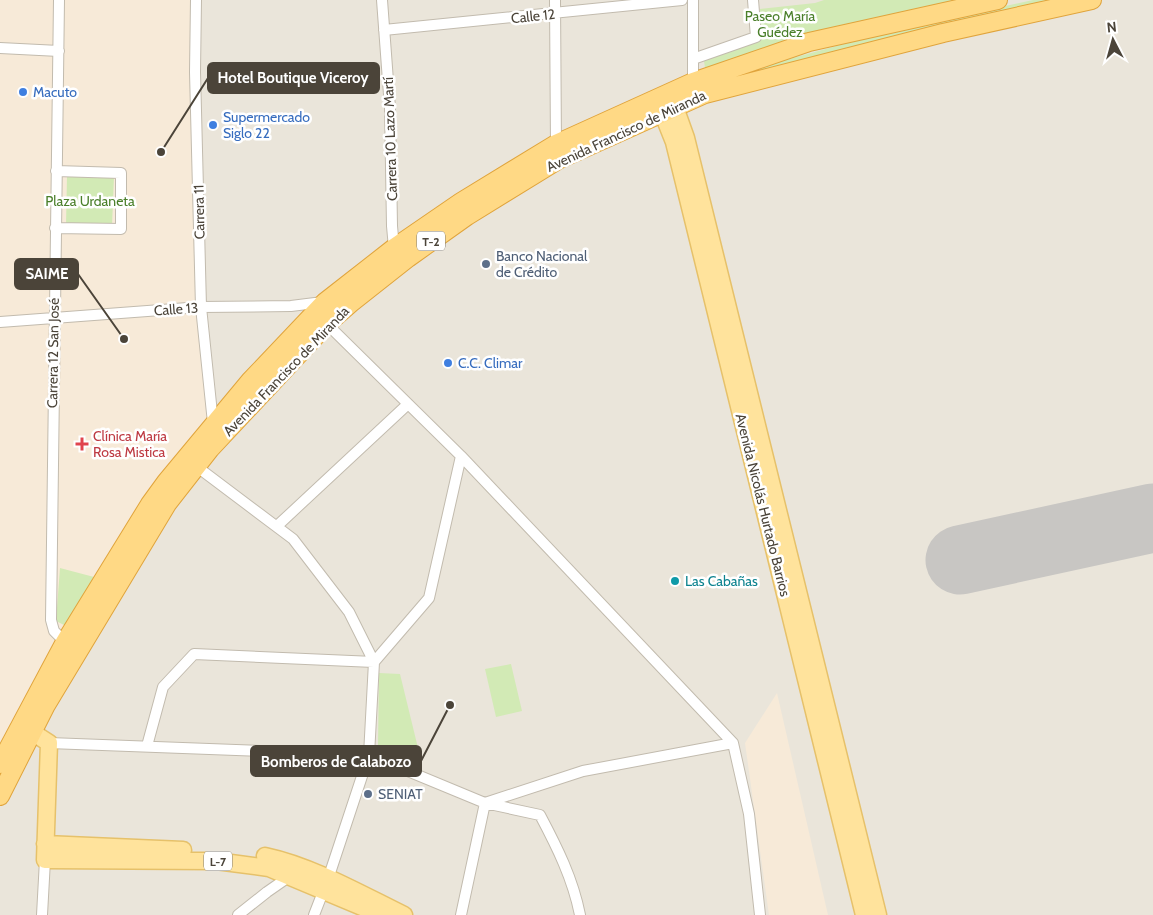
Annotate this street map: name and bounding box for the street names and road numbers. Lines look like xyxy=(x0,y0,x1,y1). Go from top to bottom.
street label: Calle 12 xyxy=(510,5,556,27)
street label: Carrera 10 Lazo Martí xyxy=(379,77,401,201)
street label: Avenida Francisco de Miranda xyxy=(543,86,709,176)
street label: Carrera 11 xyxy=(190,185,208,239)
road number: T-2 xyxy=(417,232,445,250)
street label: Carrera 12 San José xyxy=(43,298,63,408)
street label: Calle 13 xyxy=(153,298,199,320)
street label: Avenida Francisco de Miranda xyxy=(219,302,353,440)
street label: Avenida Nicolás Hurtado Barrios xyxy=(732,412,795,599)
road number: L-7 xyxy=(204,851,232,870)

